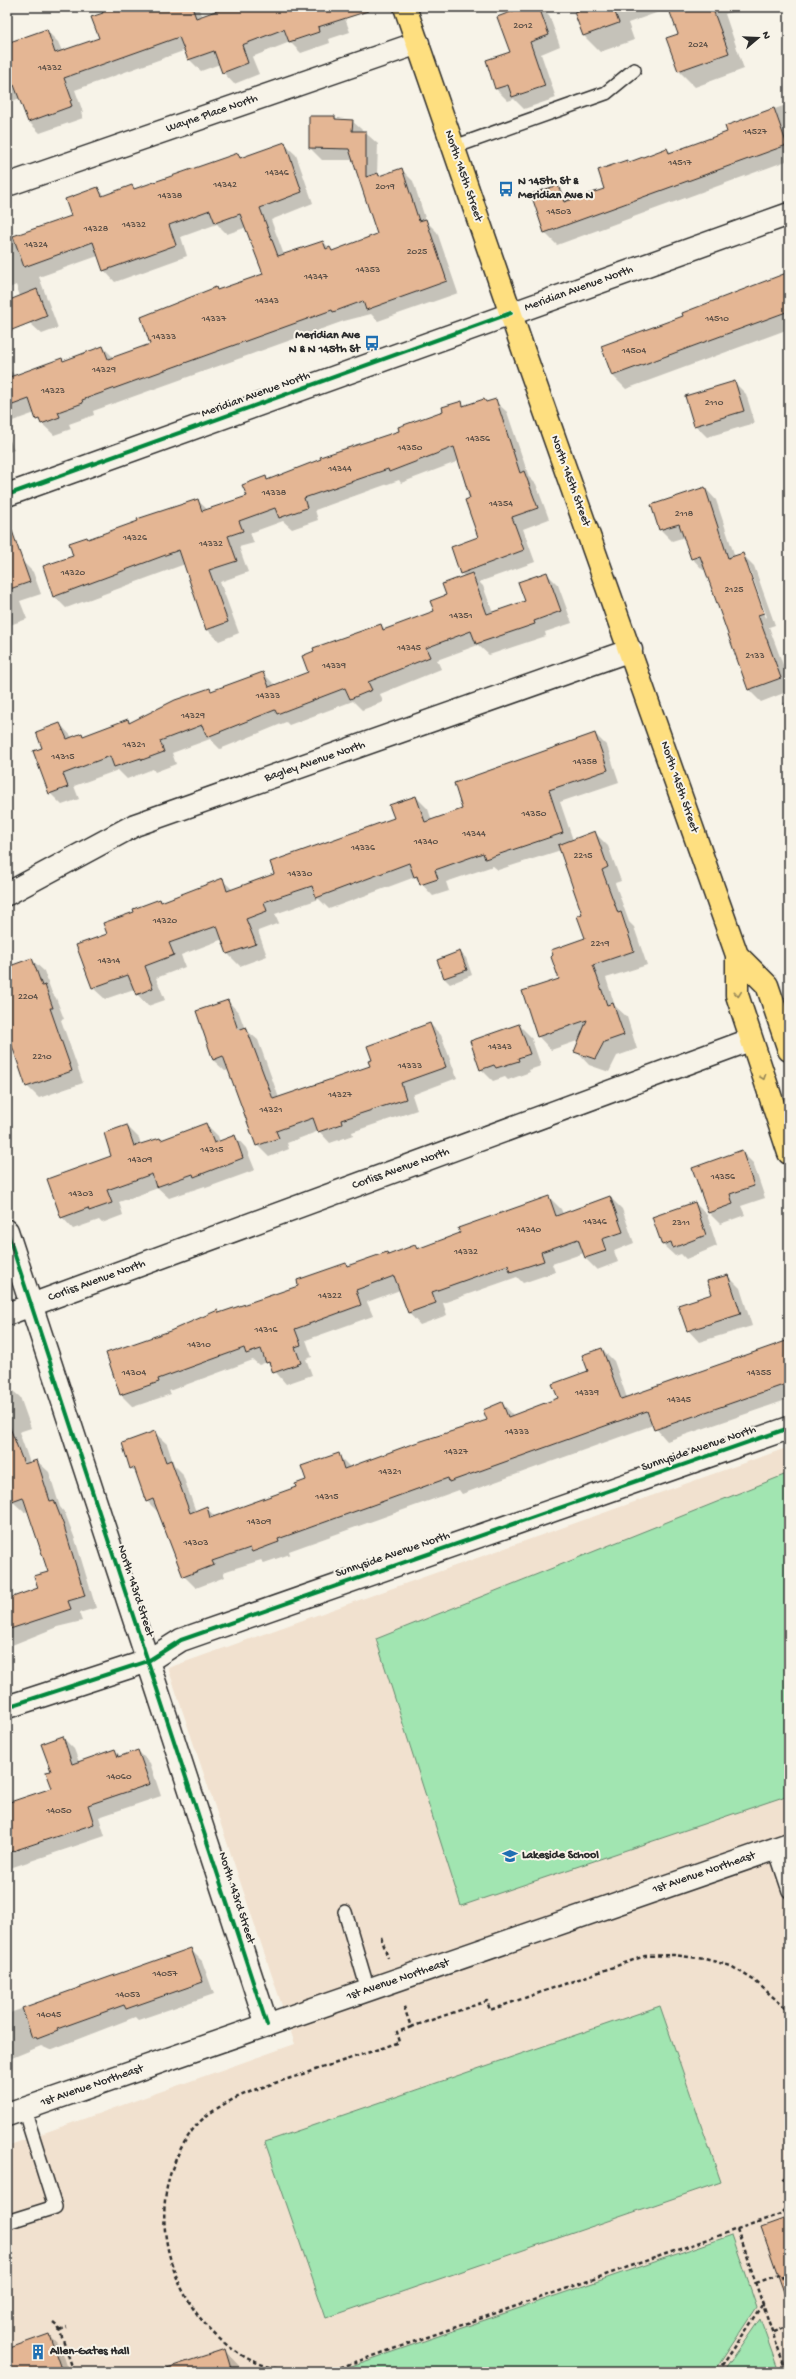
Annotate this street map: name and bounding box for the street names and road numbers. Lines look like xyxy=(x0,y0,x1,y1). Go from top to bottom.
street label: Wayne Place North xyxy=(164,92,260,136)
street label: North 145th Street xyxy=(441,129,486,224)
street label: Meridian Avenue North xyxy=(523,263,636,315)
street label: Meridian Avenue North xyxy=(200,369,313,421)
street label: North 145th Street xyxy=(547,434,593,529)
street label: Bagley Avenue North xyxy=(262,738,368,786)
street label: North 145th Street xyxy=(657,740,702,835)
street label: Corliss Avenue North xyxy=(350,1145,452,1193)
street label: Corliss Avenue North xyxy=(46,1257,148,1305)
street label: Sunnyside Avenue North xyxy=(640,1423,759,1475)
street label: Sunnyside Avenue North xyxy=(334,1529,453,1581)
street label: North 143rd Street xyxy=(114,1543,157,1640)
street label: 1st Avenue Northeast xyxy=(650,1848,758,1897)
street label: North 143rd Street xyxy=(215,1850,258,1947)
street label: 1st Avenue Northeast xyxy=(344,1955,452,2004)
street label: 1st Avenue Northeast xyxy=(38,2061,146,2110)

